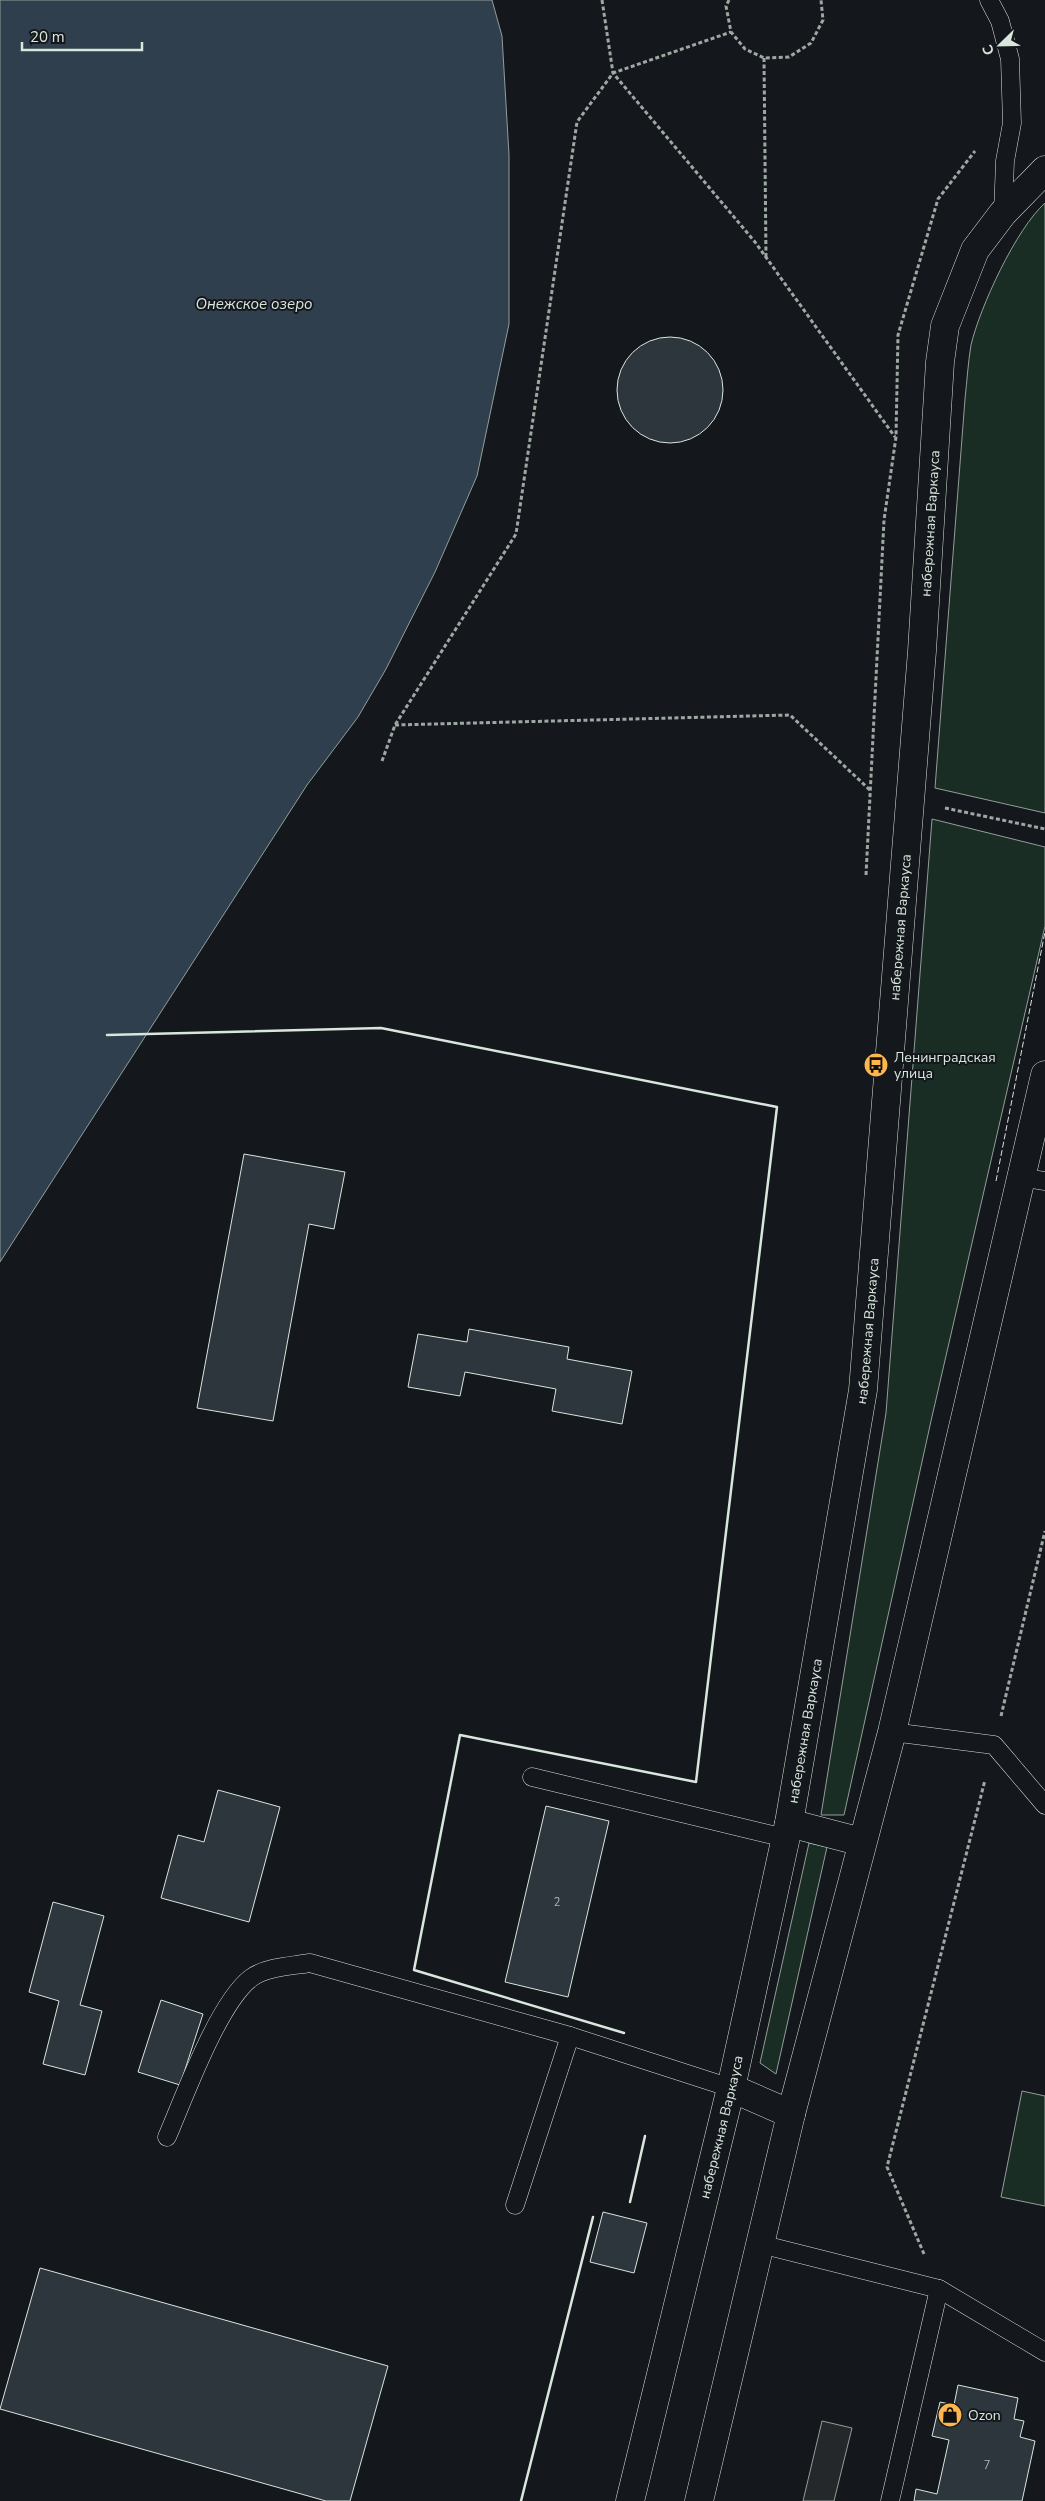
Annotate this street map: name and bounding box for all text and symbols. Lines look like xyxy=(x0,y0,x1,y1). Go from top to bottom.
scale bar xyxy=(22,20,142,52)
north arrow xyxy=(975,20,1025,70)
text: 20 m xyxy=(30,27,65,47)
text: С xyxy=(978,41,999,58)
water label: Онежское озеро xyxy=(195,294,313,314)
street label: набережная Варкауса xyxy=(916,450,944,597)
street label: набережная Варкауса xyxy=(885,853,916,1001)
place label: Ленинградская улица xyxy=(894,1048,996,1083)
bus stop icon: Ленинградская улица xyxy=(863,1052,889,1078)
street label: набережная Варкауса xyxy=(852,1257,884,1406)
street label: набережная Варкауса xyxy=(784,1657,827,1805)
house number: 2 xyxy=(554,1895,560,1910)
street label: набережная Варкауса xyxy=(695,2054,748,2201)
shop icon: Ozon xyxy=(937,2402,963,2428)
place label: Ozon xyxy=(968,2406,1001,2425)
house number: 7 xyxy=(984,2458,990,2473)

